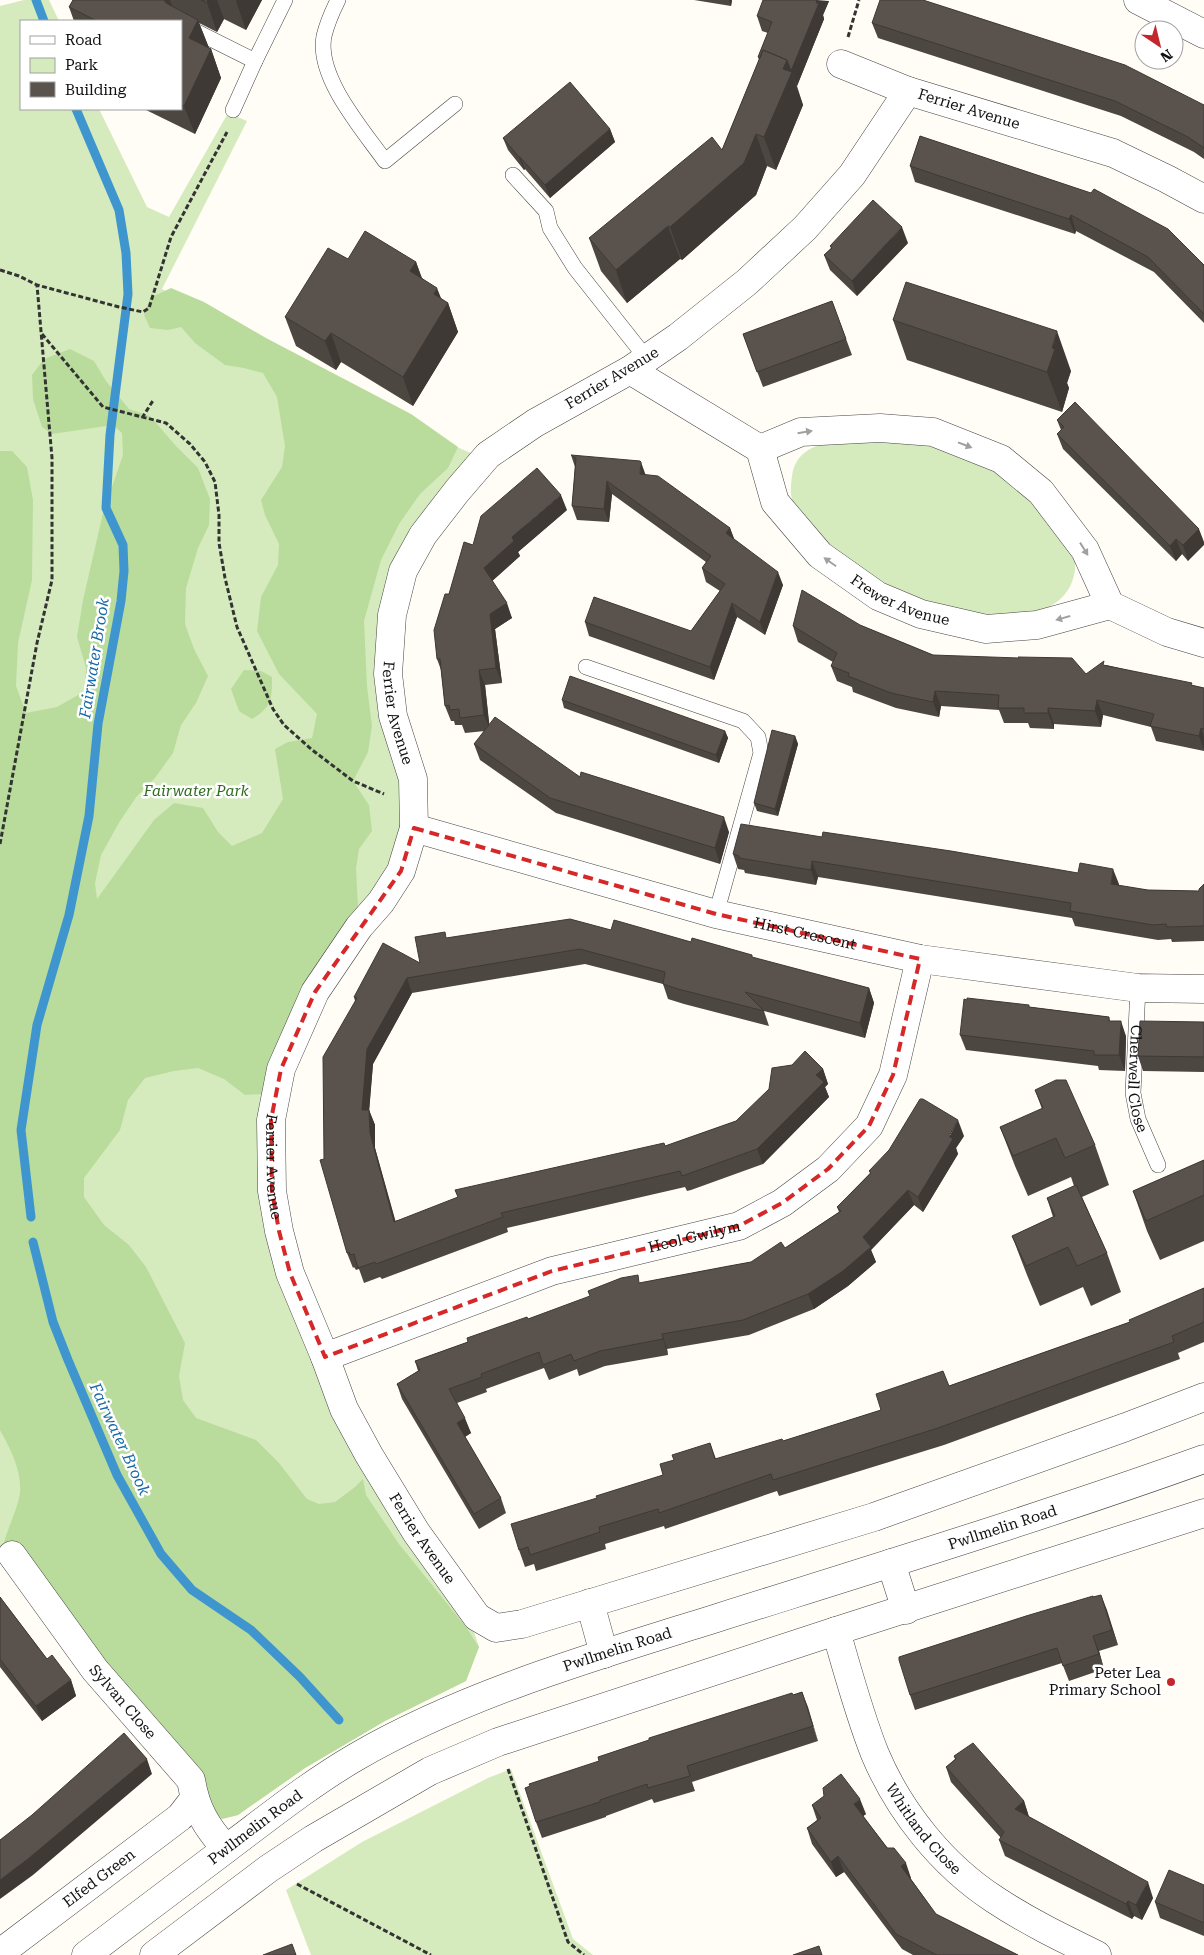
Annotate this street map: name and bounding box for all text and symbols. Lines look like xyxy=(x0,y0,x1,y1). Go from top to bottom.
legend xyxy=(20,20,182,110)
north arrow xyxy=(1134,20,1184,70)
text: Road xyxy=(65,31,102,49)
text: N xyxy=(1157,46,1175,65)
text: Park xyxy=(65,56,99,74)
text: Building xyxy=(65,81,127,99)
street label: Ferrier Avenue xyxy=(916,85,1022,133)
street label: Ferrier Avenue xyxy=(562,343,662,413)
one-way arrow xyxy=(798,428,814,436)
one-way arrow xyxy=(958,441,973,449)
one-way arrow xyxy=(1079,543,1088,556)
one-way arrow xyxy=(823,557,837,567)
street label: Frewer Avenue xyxy=(847,571,951,629)
water label: Fairwater Brook xyxy=(75,596,113,721)
one-way arrow xyxy=(1055,614,1070,622)
street label: Ferrier Avenue xyxy=(379,660,417,767)
park label: Fairwater Park xyxy=(142,782,249,800)
street label: Hirst Crescent xyxy=(752,914,858,954)
street label: Cherwell Close xyxy=(1124,1024,1152,1135)
street label: Ferrier Avenue xyxy=(262,1112,286,1221)
street label: Heol Gwilym xyxy=(646,1217,742,1257)
water label: Fairwater Brook xyxy=(85,1379,154,1499)
street label: Ferrier Avenue xyxy=(385,1490,459,1587)
street label: Pwllmelin Road xyxy=(946,1501,1059,1554)
street label: Pwllmelin Road xyxy=(561,1624,674,1676)
street label: Sylvan Close xyxy=(85,1661,160,1743)
place label: Peter Lea Primary School xyxy=(1049,1664,1161,1699)
marker: Peter Lea Primary School xyxy=(1165,1676,1177,1688)
street label: Whitland Close xyxy=(882,1780,965,1878)
street label: Pwllmelin Road xyxy=(205,1786,306,1868)
street label: Elfed Green xyxy=(59,1845,139,1911)

